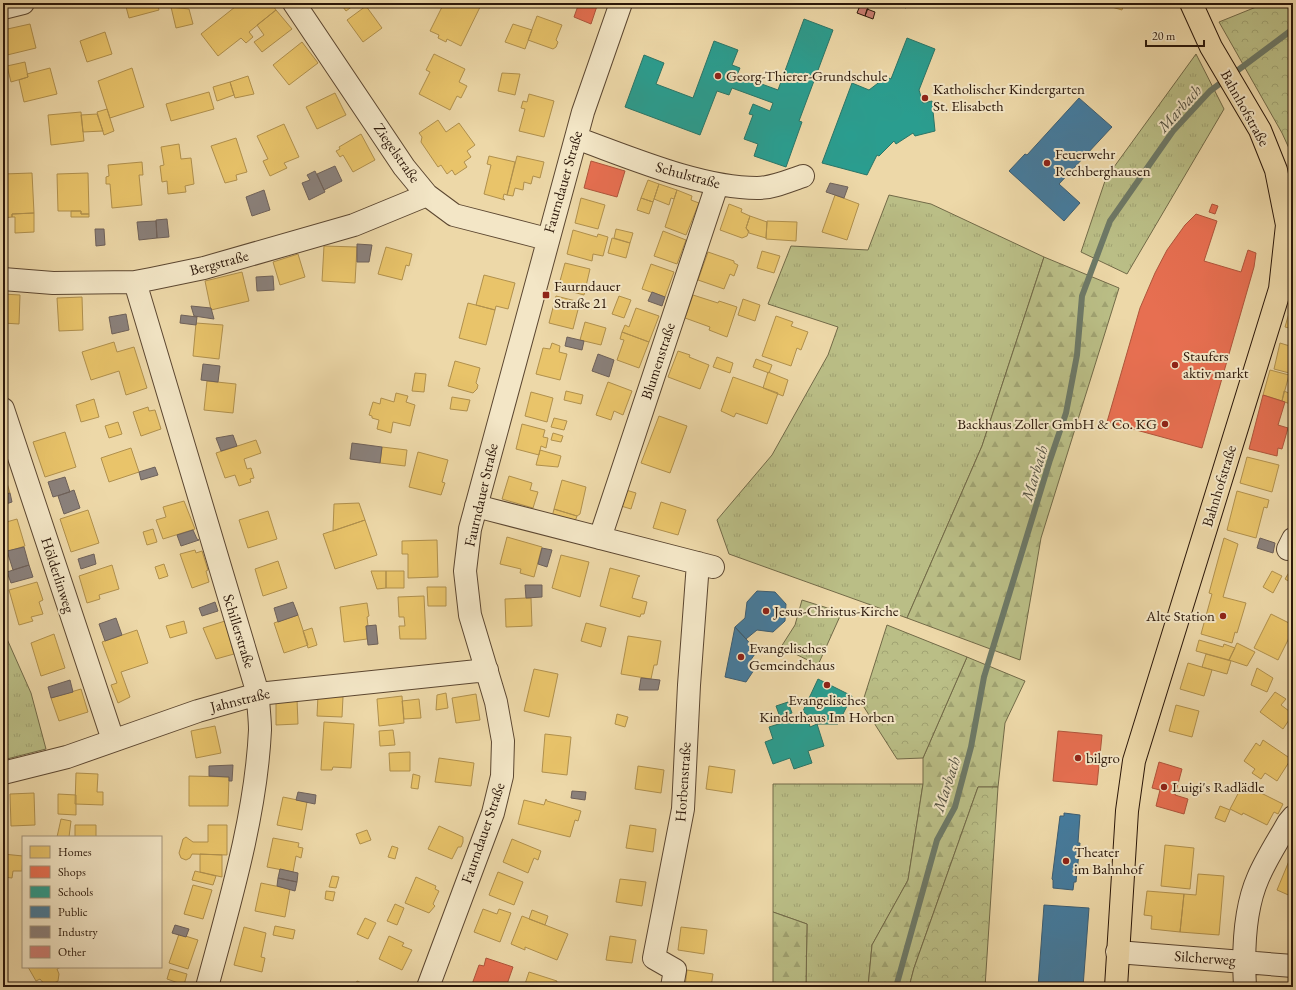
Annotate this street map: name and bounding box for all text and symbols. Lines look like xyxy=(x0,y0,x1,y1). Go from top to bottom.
scale bar xyxy=(1146,22,1204,48)
text: 20 m xyxy=(1152,28,1176,44)
place label: Georg-Thierer-Grundschule xyxy=(726,66,888,85)
street label: Bahnhofstraße xyxy=(1217,66,1274,149)
marker: Georg-Thierer-Grundschule xyxy=(713,71,723,81)
place label: Katholischer Kindergarten St. Elisabeth xyxy=(933,79,1085,115)
water label: Marbach xyxy=(1152,80,1206,137)
marker: Katholischer Kindergarten St. Elisabeth xyxy=(920,93,930,103)
street label: Ziegelstraße xyxy=(370,119,425,186)
street label: Faurndauer Straße xyxy=(539,128,586,235)
place label: Feuerwehr Rechberghausen xyxy=(1055,144,1151,180)
street label: Schulstraße xyxy=(654,157,723,192)
marker: Feuerwehr Rechberghausen xyxy=(1042,158,1052,168)
street label: Bergstraße xyxy=(187,246,251,279)
place label: Faurndauer Straße 21 xyxy=(554,276,620,312)
marker: Faurndauer Straße 21 xyxy=(541,290,551,300)
street label: Blumenstraße xyxy=(636,320,679,402)
place label: Staufers aktiv markt xyxy=(1183,346,1249,382)
marker: Staufers aktiv markt xyxy=(1170,360,1180,370)
place label: Backhaus Zoller GmbH & Co. KG xyxy=(957,414,1157,433)
marker: Backhaus Zoller GmbH & Co. KG xyxy=(1160,419,1170,429)
street label: Faurndauer Straße xyxy=(459,441,502,548)
water label: Marbach xyxy=(1016,443,1053,504)
street label: Bahnhofstraße xyxy=(1197,443,1240,529)
street label: Hölderlinweg xyxy=(37,535,80,616)
street label: Schillerstraße xyxy=(219,591,260,670)
place label: Jesus-Christus-Kirche xyxy=(772,601,899,620)
marker: Jesus-Christus-Kirche xyxy=(761,606,771,616)
place label: Alte Station xyxy=(1145,606,1215,625)
marker: Alte Station xyxy=(1218,611,1228,621)
place label: Evangelisches Gemeindehaus xyxy=(749,638,835,674)
marker: Evangelisches Gemeindehaus xyxy=(736,652,746,662)
marker: Evangelisches Kinderhaus Im Horben xyxy=(822,680,832,690)
street label: Jahnstraße xyxy=(206,683,272,717)
place label: Evangelisches Kinderhaus Im Horben xyxy=(759,690,895,726)
street label: Horbenstraße xyxy=(670,741,695,823)
place label: bilgro xyxy=(1086,748,1120,767)
marker: bilgro xyxy=(1073,753,1083,763)
water label: Marbach xyxy=(927,754,965,815)
place label: Luigi's Radlädle xyxy=(1172,777,1264,796)
street label: Faurndauer Straße xyxy=(456,780,509,886)
marker: Luigi's Radlädle xyxy=(1159,782,1169,792)
legend xyxy=(22,836,162,968)
place label: Theater im Bahnhof xyxy=(1074,842,1145,878)
text: Homes xyxy=(58,844,92,860)
marker: Theater im Bahnhof xyxy=(1061,856,1071,866)
text: Shops xyxy=(58,864,86,880)
text: Schools xyxy=(58,884,93,900)
text: Public xyxy=(58,904,88,920)
text: Industry xyxy=(58,924,98,940)
text: Other xyxy=(58,944,86,960)
street label: Silcherweg xyxy=(1174,946,1237,969)

